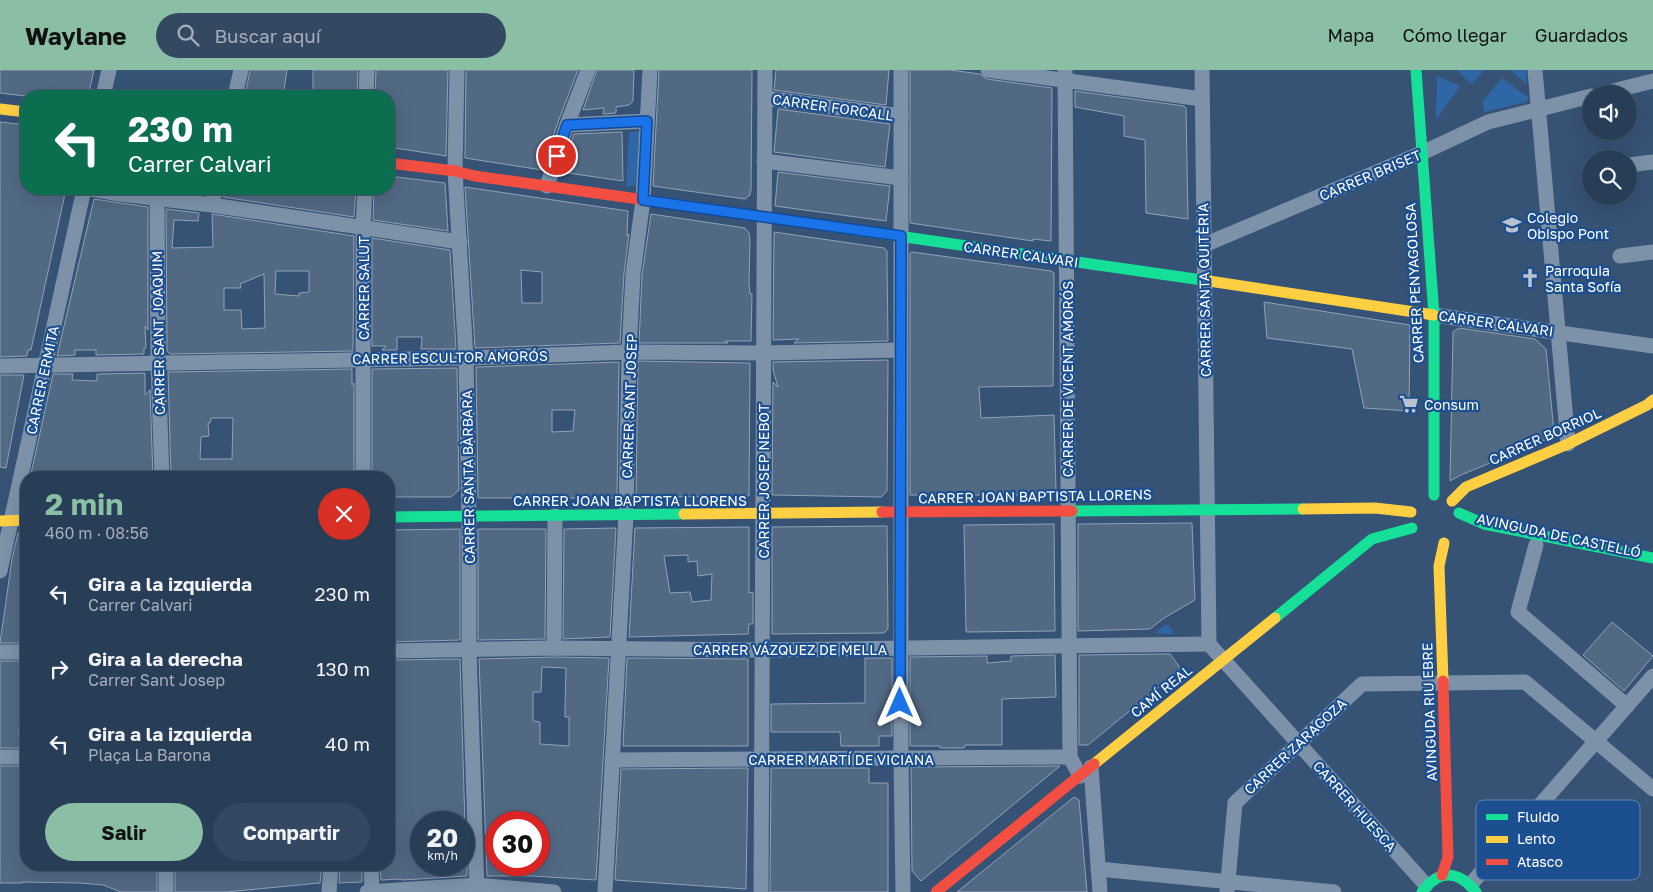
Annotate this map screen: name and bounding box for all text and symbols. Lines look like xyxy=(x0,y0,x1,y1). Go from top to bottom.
search box xyxy=(156,13,506,58)
text: Waylane xyxy=(25,21,126,50)
icon: search xyxy=(174,21,202,49)
text: Buscar aquí xyxy=(214,24,321,47)
text: Mapa xyxy=(1328,24,1374,46)
text: Cómo llegar xyxy=(1402,24,1507,46)
text: Guardados xyxy=(1535,24,1628,46)
map controls xyxy=(1582,85,1637,205)
button: sound xyxy=(1582,85,1637,140)
street label: CARRER FORCALL xyxy=(771,90,895,124)
text: 230 m xyxy=(128,108,233,150)
icon: left xyxy=(45,110,110,175)
pin xyxy=(536,135,578,177)
icon: arrive xyxy=(543,142,571,170)
street label: CARRER BRISET xyxy=(1317,146,1424,204)
text: Carrer Calvari xyxy=(128,150,272,177)
button: search xyxy=(1582,150,1637,205)
street label: CARRER SANTA QUITÈRIA xyxy=(1194,202,1214,377)
street label: CARRER PENYAGOLOSA xyxy=(1401,202,1427,364)
place label: Colegio Obispo Pont xyxy=(1527,209,1609,242)
school or university icon: Colegio Obispo Pont xyxy=(1501,214,1523,236)
street label: CARRER SALUT xyxy=(355,236,372,340)
street label: CARRER CALVARI xyxy=(962,238,1080,270)
street label: CARRER SANT JOAQUIM xyxy=(148,251,168,415)
place label: Parroquia Santa Sofía xyxy=(1545,262,1621,295)
church icon: Parroquia Santa Sofía xyxy=(1519,267,1541,289)
street label: CARRER DE VICENT AMORÓS xyxy=(1059,281,1076,477)
street label: CARRER CALVARI xyxy=(1437,307,1555,339)
street label: CARRER ERMITA xyxy=(22,324,62,436)
street label: CARRER SANT JOSEP xyxy=(618,333,640,479)
street label: CARRER ESCULTOR AMORÓS xyxy=(352,347,548,367)
street label: CARRER SANTA BÀRBARA xyxy=(458,389,478,564)
supermarket icon: Consum xyxy=(1398,393,1420,415)
place label: Consum xyxy=(1424,396,1479,413)
street label: CARRER JOSEP NEBOT xyxy=(755,403,772,558)
street label: CARRER BORRIOL xyxy=(1486,404,1604,468)
street label: CARRER JOAN BAPTISTA LLORENS xyxy=(918,485,1152,507)
text: 2 min xyxy=(45,486,123,522)
button: close xyxy=(318,488,370,540)
street label: CARRER JOAN BAPTISTA LLORENS xyxy=(513,492,747,509)
street label: AVINGUDA DE CASTELLÓ xyxy=(1475,509,1643,561)
text: 460 m · 08:56 xyxy=(45,523,149,543)
text: Gira a la izquierda xyxy=(88,572,252,595)
icon: left xyxy=(45,580,73,608)
text: 230 m xyxy=(315,582,370,605)
text: Carrer Calvari xyxy=(88,595,193,615)
street label: CARRER VÁZQUEZ DE MELLA xyxy=(693,641,888,658)
street label: AVINGUDA RIU EBRE xyxy=(1418,642,1440,782)
text: Gira a la derecha xyxy=(88,647,243,670)
icon: right xyxy=(45,655,73,683)
text: 130 m xyxy=(316,657,370,680)
street label: CAMÍ REAL xyxy=(1127,661,1195,721)
text: Carrer Sant Josep xyxy=(88,670,225,690)
position arrow xyxy=(873,676,925,728)
street label: CARRER ZARAGOZA xyxy=(1240,694,1350,798)
text: Gira a la izquierda xyxy=(88,722,252,745)
icon: left xyxy=(45,730,73,758)
text: 40 m xyxy=(325,732,370,755)
text: Plaça La Barona xyxy=(88,745,211,765)
street label: CARRER MARTÍ DE VICIANA xyxy=(748,751,934,768)
street label: CARRER HUESCA xyxy=(1310,757,1401,855)
legend xyxy=(1476,800,1640,880)
button: Salir xyxy=(45,803,203,861)
button: Compartir xyxy=(213,803,370,861)
text: Fluido xyxy=(1517,808,1559,825)
speed limit sign: 30 xyxy=(485,811,550,876)
text: 20 xyxy=(427,822,458,853)
text: Lento xyxy=(1517,830,1555,847)
text: km/h xyxy=(427,848,458,863)
text: Atasco xyxy=(1517,853,1563,870)

